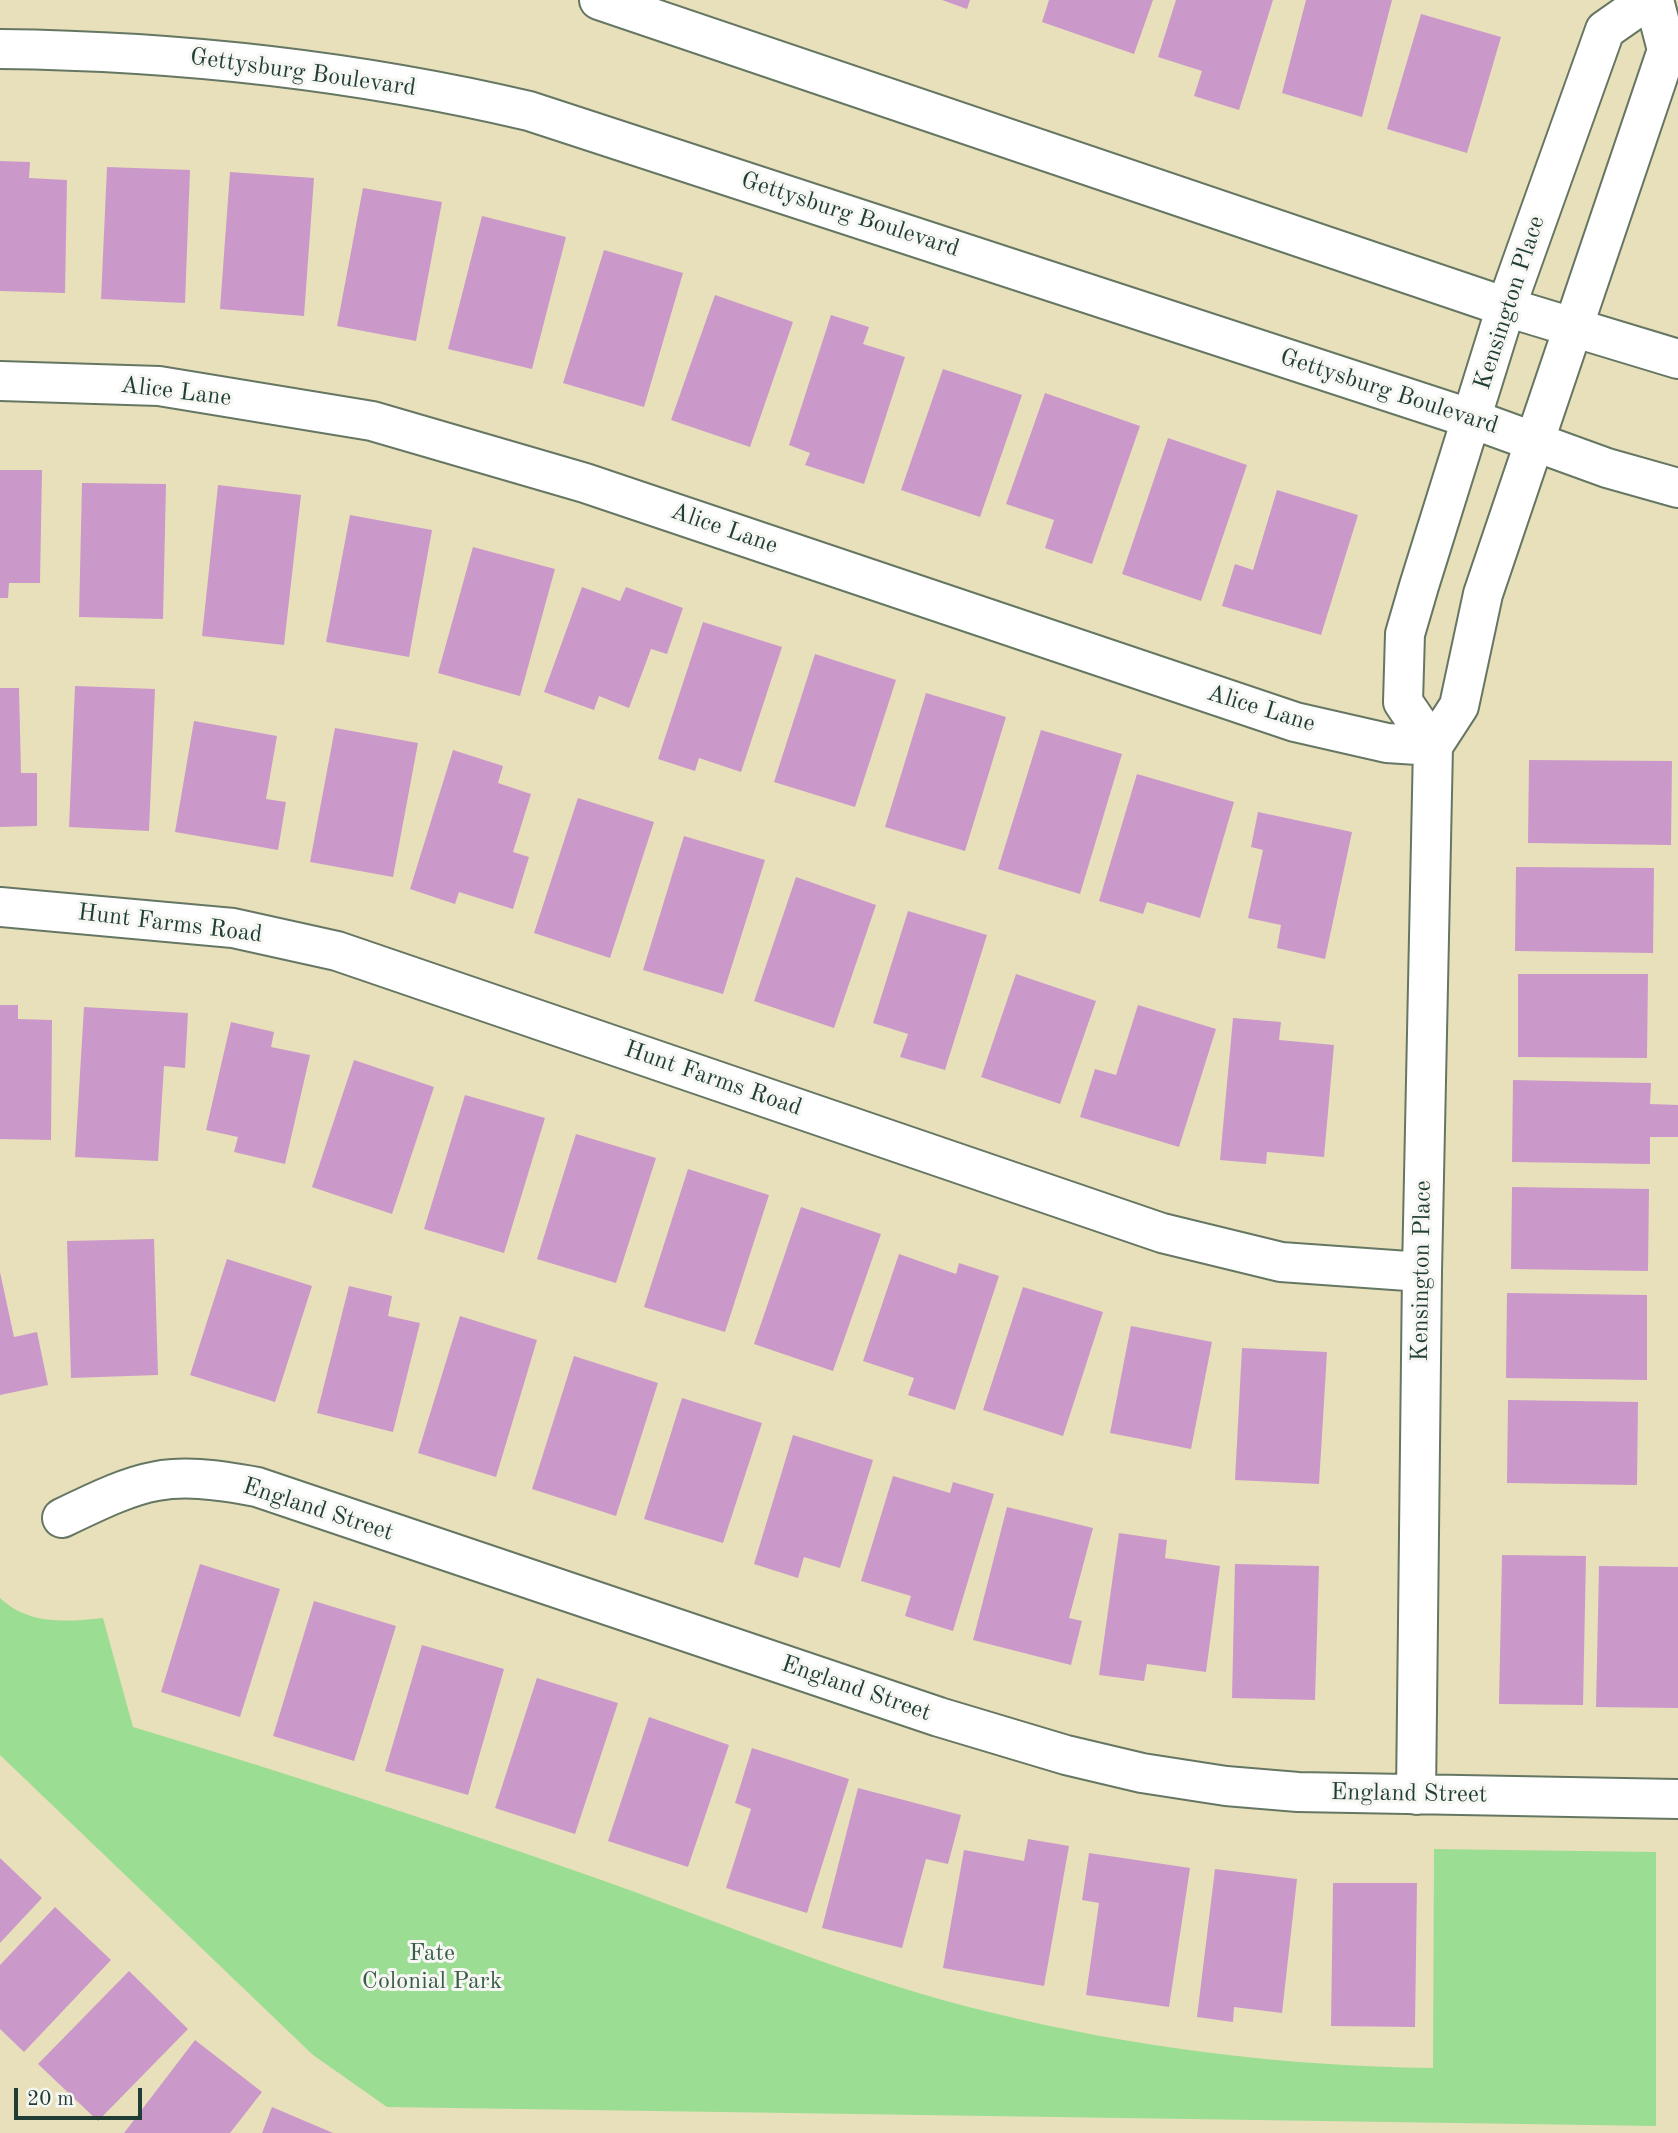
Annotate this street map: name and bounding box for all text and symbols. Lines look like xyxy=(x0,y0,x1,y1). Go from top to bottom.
street label: Gettysburg Boulevard xyxy=(188,43,418,103)
street label: Gettysburg Boulevard xyxy=(737,166,963,264)
street label: Kensington Place xyxy=(1468,212,1552,394)
street label: Gettysburg Boulevard xyxy=(1276,343,1502,441)
street label: Alice Lane xyxy=(119,371,233,413)
street label: Alice Lane xyxy=(667,497,781,561)
street label: Alice Lane xyxy=(1203,679,1319,739)
street label: Hunt Farms Road xyxy=(76,898,264,950)
street label: Hunt Farms Road xyxy=(620,1035,806,1123)
street label: Kensington Place xyxy=(1406,1180,1438,1362)
street label: England Street xyxy=(239,1472,397,1548)
street label: England Street xyxy=(777,1650,935,1728)
street label: England Street xyxy=(1330,1778,1488,1810)
park label: Fate Colonial Park xyxy=(362,1940,502,1996)
scale bar xyxy=(18,2074,145,2118)
text: 20 m xyxy=(27,2089,74,2110)

